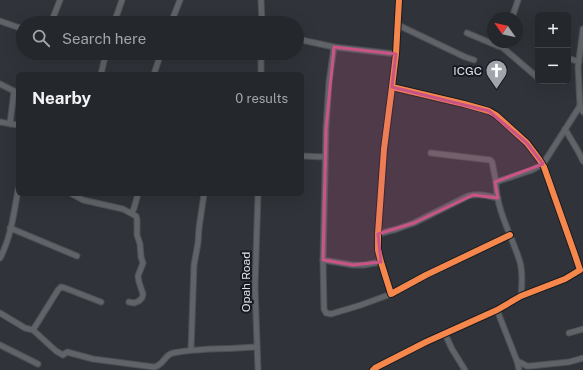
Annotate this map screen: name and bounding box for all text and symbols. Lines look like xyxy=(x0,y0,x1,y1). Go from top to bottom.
north arrow xyxy=(487,12,523,48)
map controls xyxy=(535,12,571,84)
button: + xyxy=(535,12,571,48)
search box xyxy=(16,16,304,60)
icon: search xyxy=(30,27,52,49)
text: Search here xyxy=(62,30,146,47)
button: − xyxy=(535,48,571,84)
church icon: ICGC xyxy=(484,58,510,91)
place label: ICGC xyxy=(453,64,482,78)
text: Nearby xyxy=(32,88,91,108)
text: 0 results xyxy=(235,91,288,106)
street label: Opah Road xyxy=(239,252,253,312)

